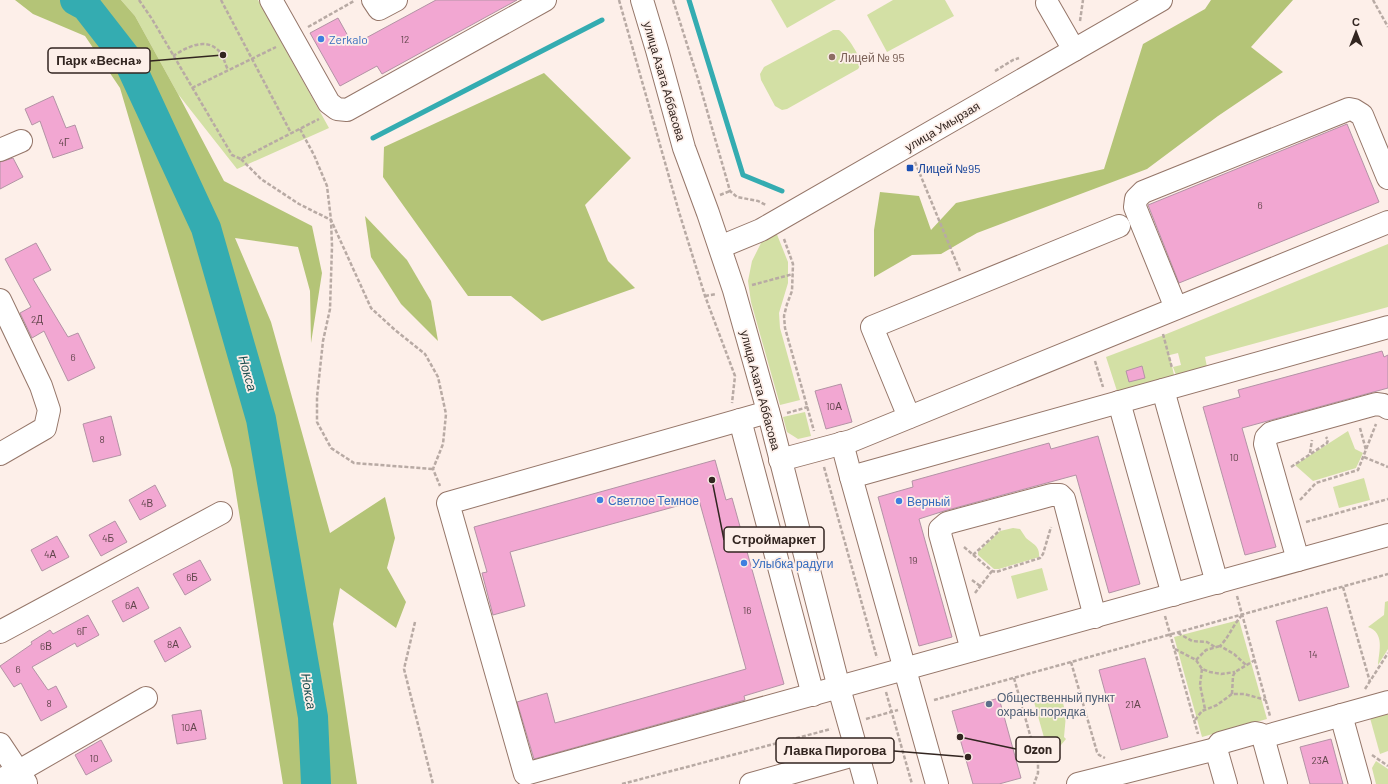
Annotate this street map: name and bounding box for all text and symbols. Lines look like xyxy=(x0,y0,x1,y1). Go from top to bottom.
north arrow xyxy=(1336,12,1376,52)
text: С xyxy=(1352,15,1360,28)
street label: улица Азата Аббасова xyxy=(640,20,689,143)
place label: Zerkalo xyxy=(329,32,368,46)
house number: 12 xyxy=(401,33,409,45)
marker: Zerkalo xyxy=(316,34,326,44)
callout: Парк «Весна» xyxy=(48,48,150,73)
place label: Лицей № 95 xyxy=(840,50,905,65)
text: Парк «Весна» xyxy=(56,52,142,68)
marker: Лицей № 95 xyxy=(827,52,837,62)
street label: улица Умырзая xyxy=(902,98,982,155)
house number: 4Г xyxy=(59,136,70,148)
place label: Лицей №95 xyxy=(918,161,980,176)
marker: Лицей №95 xyxy=(905,163,915,173)
house number: 6 xyxy=(1257,199,1263,211)
house number: 2Д xyxy=(31,313,43,325)
street label: улица Азата Аббасова xyxy=(737,328,784,452)
house number: 6 xyxy=(70,351,76,363)
water label: Нокса xyxy=(235,353,261,393)
house number: 10А xyxy=(826,400,842,412)
house number: 8 xyxy=(99,433,105,445)
house number: 10 xyxy=(1229,451,1239,463)
place label: Светлое Темное xyxy=(608,493,699,507)
place label: Верный xyxy=(907,494,950,509)
marker: Светлое Темное xyxy=(595,495,605,505)
marker: Верный xyxy=(894,496,904,506)
house number: 4В xyxy=(141,497,153,509)
callout: Строймаркет xyxy=(724,527,824,552)
text: Строймаркет xyxy=(732,531,816,547)
house number: 4Б xyxy=(102,532,114,544)
house number: 4А xyxy=(44,548,56,560)
house number: 19 xyxy=(909,554,917,566)
place label: Улыбка радуги xyxy=(752,556,833,571)
marker: Улыбка радуги xyxy=(739,558,749,568)
house number: 6Б xyxy=(186,571,198,583)
house number: 6А xyxy=(125,599,137,611)
house number: 16 xyxy=(743,604,751,616)
house number: 6Г xyxy=(77,625,88,637)
house number: 8А xyxy=(167,638,179,650)
house number: 6В xyxy=(40,640,52,652)
house number: 14 xyxy=(1308,648,1318,660)
house number: 6 xyxy=(15,663,21,675)
water label: Нокса xyxy=(298,672,320,710)
place label: Общественный пункт охраны порядка xyxy=(997,690,1116,719)
house number: 8 xyxy=(46,697,52,709)
house number: 21А xyxy=(1125,698,1141,710)
marker: Общественный пункт охраны порядка xyxy=(984,699,994,709)
house number: 10А xyxy=(181,721,197,733)
callout: Ozon xyxy=(1016,737,1060,762)
callout: Лавка Пирогова xyxy=(776,738,894,763)
text: Ozon xyxy=(1024,741,1052,757)
text: Лавка Пирогова xyxy=(784,742,887,758)
house number: 10 xyxy=(89,752,99,764)
house number: 23А xyxy=(1311,754,1329,766)

